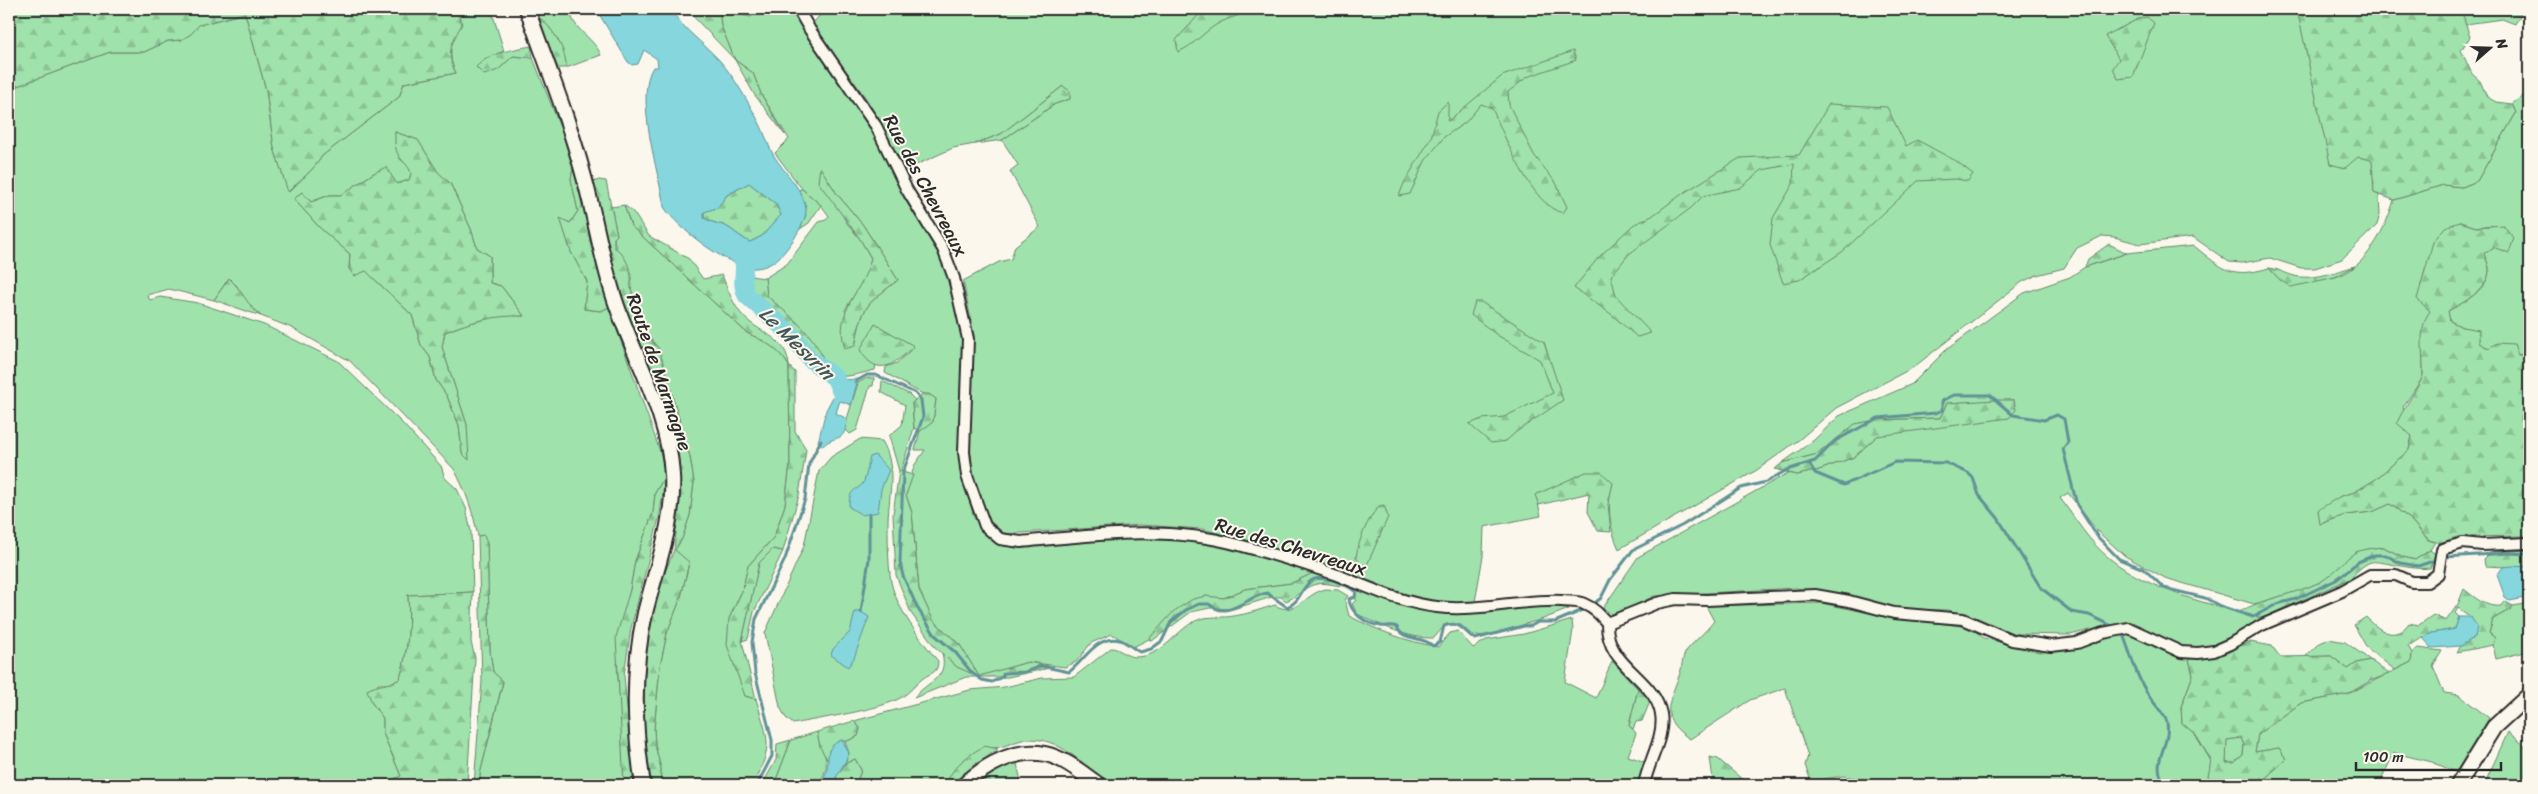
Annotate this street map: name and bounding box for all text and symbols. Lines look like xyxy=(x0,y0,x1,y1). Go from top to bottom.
north arrow xyxy=(2466,22,2516,72)
text: N xyxy=(2488,34,2515,53)
street label: Rue des Chevreaux xyxy=(874,108,977,262)
street label: Route de Marmagne xyxy=(617,289,702,456)
water label: Le Mesvrin xyxy=(750,298,845,391)
street label: Rue des Chevreaux xyxy=(1211,508,1371,585)
scale bar xyxy=(2356,739,2500,771)
text: 100 m xyxy=(2363,744,2404,770)

